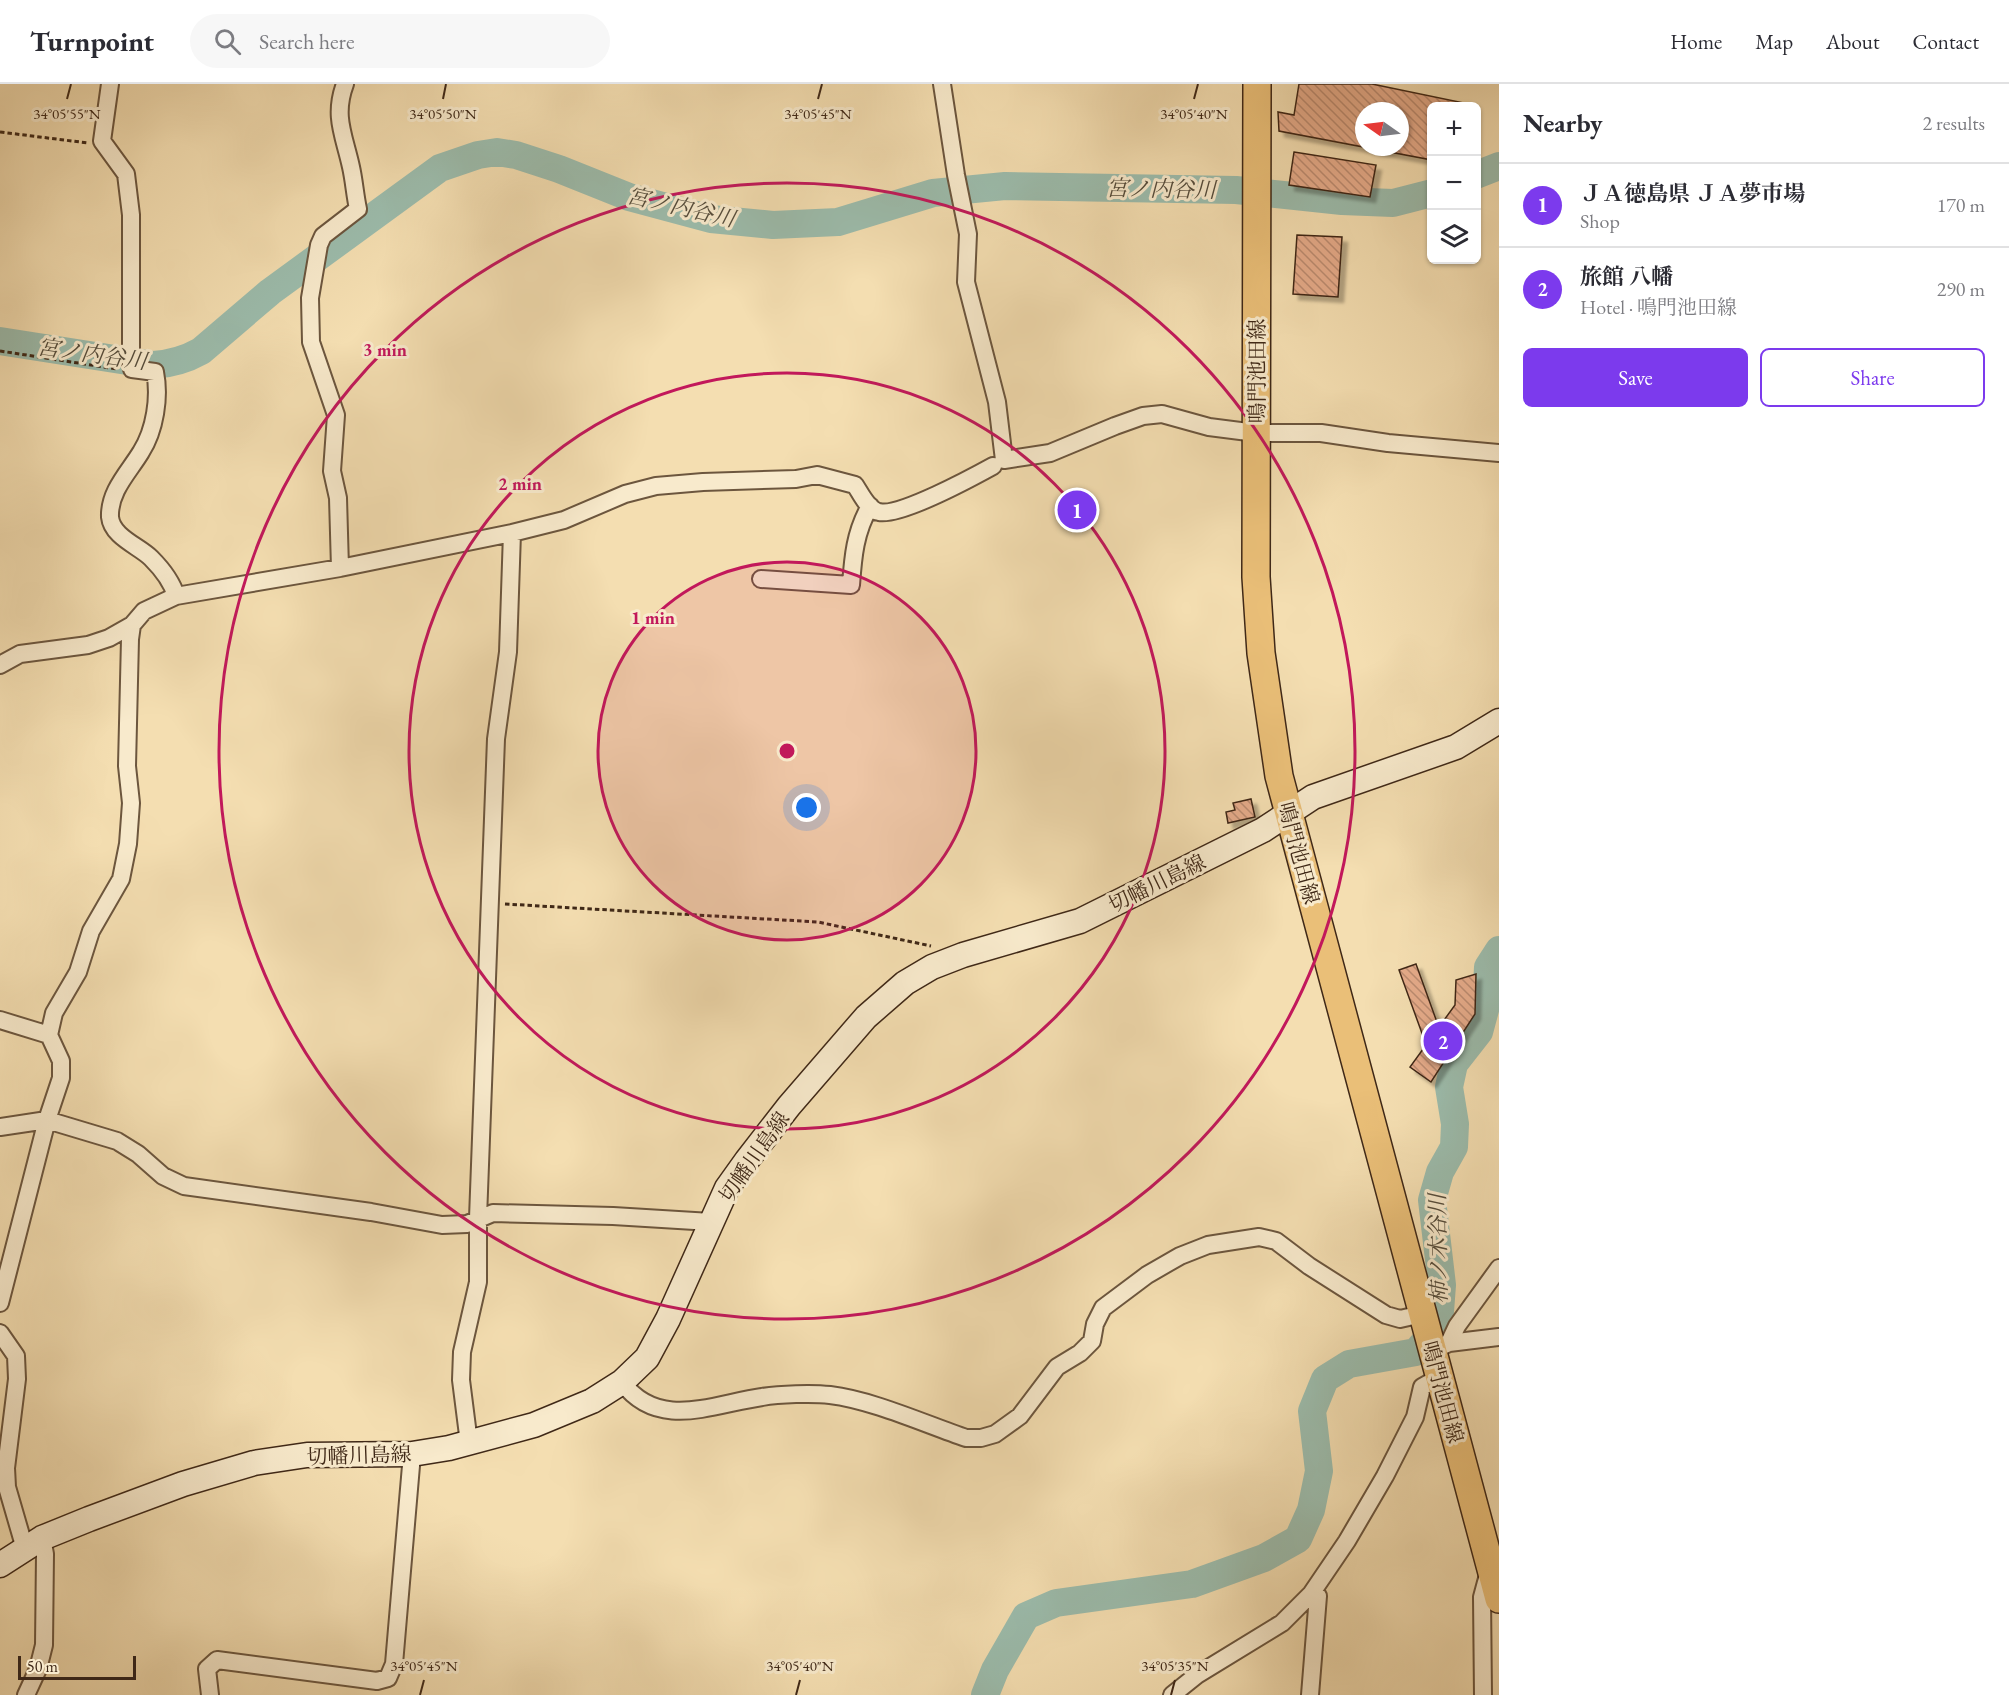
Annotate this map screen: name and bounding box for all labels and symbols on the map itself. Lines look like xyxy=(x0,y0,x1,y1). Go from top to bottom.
north arrow xyxy=(1355,102,1409,156)
text: 34°05'55"N xyxy=(33,104,101,123)
text: 34°05'50"N xyxy=(409,104,477,123)
text: 34°05'45"N xyxy=(784,104,852,123)
text: 34°05'40"N xyxy=(1160,104,1228,123)
water label: 宮ノ内谷川 xyxy=(1106,174,1218,204)
water label: 宮ノ内谷川 xyxy=(624,180,740,234)
street label: 鳴門池田線 xyxy=(1243,319,1270,424)
water label: 宮ノ内谷川 xyxy=(36,332,150,376)
text: 3 min xyxy=(363,338,407,361)
text: 2 min xyxy=(498,472,542,495)
pin: 1 xyxy=(1058,488,1096,532)
text: 1 min xyxy=(631,606,675,629)
centre of rings xyxy=(777,741,797,761)
your location xyxy=(792,793,821,822)
street label: 鳴門池田線 xyxy=(1272,799,1326,907)
street label: 切幡川島線 xyxy=(1104,848,1210,918)
pin: 2 xyxy=(1424,1018,1462,1064)
street label: 切幡川島線 xyxy=(713,1106,795,1208)
water label: 柿ノ木谷川 xyxy=(1423,1192,1453,1304)
street label: 鳴門池田線 xyxy=(1416,1338,1470,1446)
street label: 切幡川島線 xyxy=(306,1440,412,1470)
scale bar xyxy=(18,1653,136,1680)
text: 34°05'45"N xyxy=(390,1656,458,1675)
text: 34°05'40"N xyxy=(766,1656,834,1675)
text: 34°05'35"N xyxy=(1141,1656,1209,1675)

